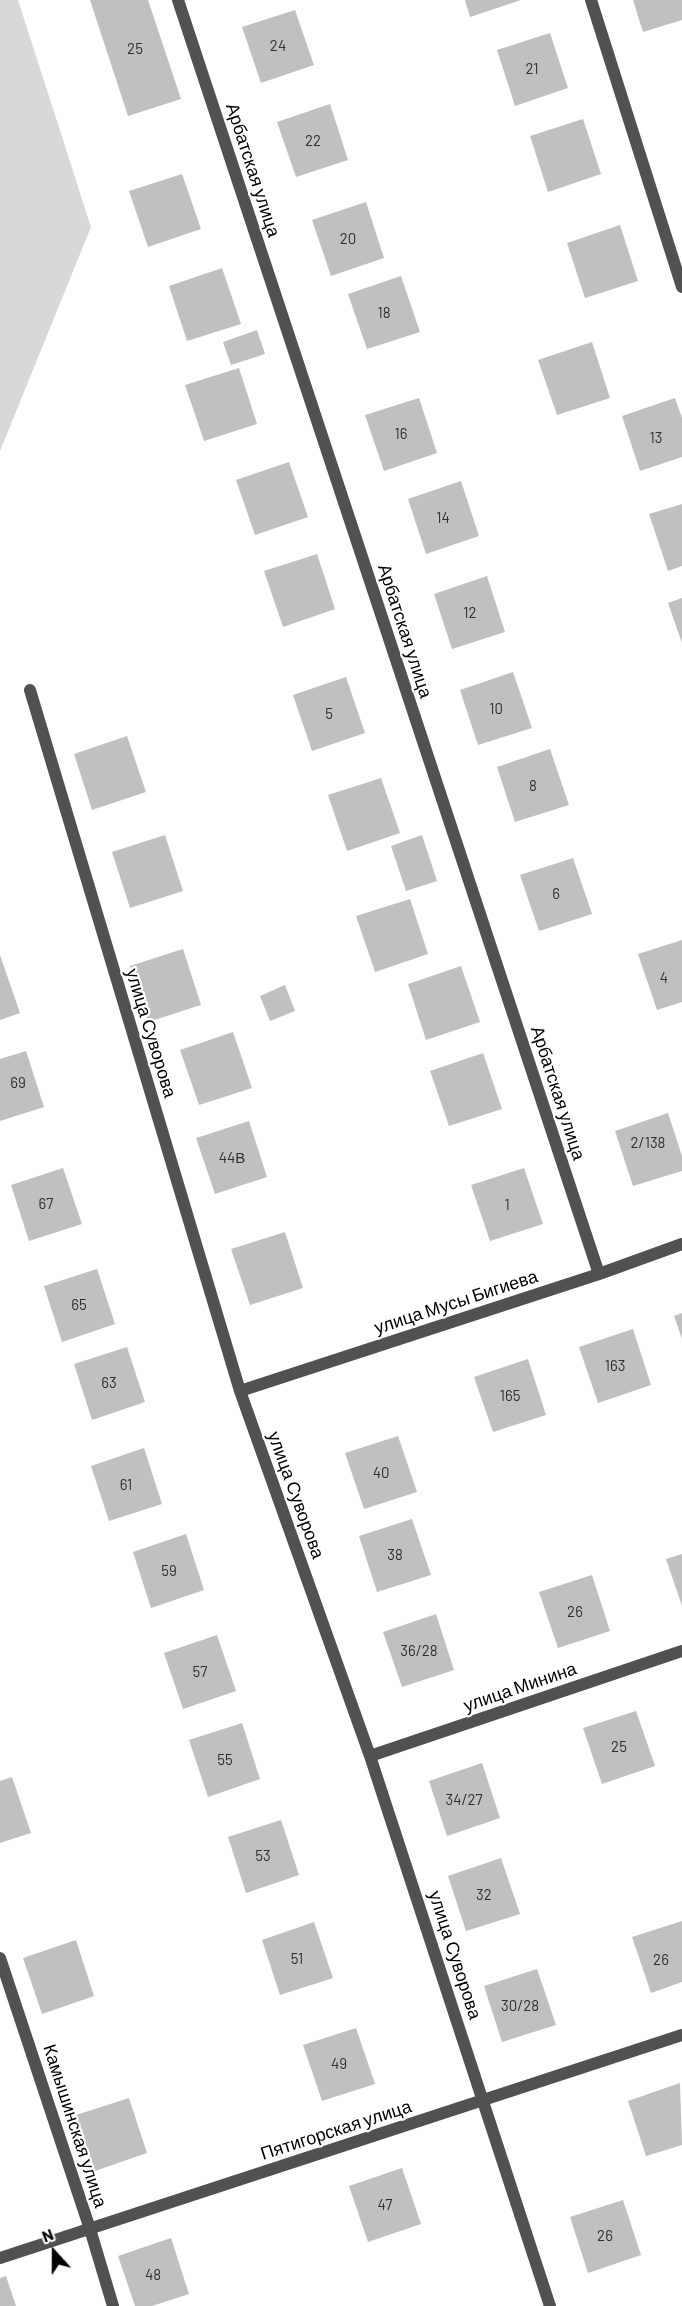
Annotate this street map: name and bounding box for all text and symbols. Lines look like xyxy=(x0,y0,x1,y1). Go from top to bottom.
house number: 24 xyxy=(270,37,286,55)
house number: 25 xyxy=(127,40,143,58)
house number: 21 xyxy=(525,60,539,78)
street label: Арбатская улица xyxy=(221,100,285,240)
house number: 22 xyxy=(305,132,321,150)
house number: 20 xyxy=(340,230,356,248)
house number: 18 xyxy=(377,304,391,322)
house number: 16 xyxy=(395,425,407,443)
house number: 13 xyxy=(650,429,662,447)
house number: 14 xyxy=(436,509,450,527)
street label: Арбатская улица xyxy=(373,561,437,701)
house number: 12 xyxy=(463,604,477,622)
house number: 10 xyxy=(489,700,503,718)
house number: 5 xyxy=(325,705,333,723)
house number: 8 xyxy=(529,777,537,795)
house number: 6 xyxy=(552,885,560,903)
street label: улица Суворова xyxy=(121,966,181,1100)
house number: 4 xyxy=(660,969,668,987)
street label: Арбатская улица xyxy=(526,1023,590,1163)
house number: 69 xyxy=(10,1074,26,1092)
house number: 2/138 xyxy=(631,1134,665,1152)
house number: 44В xyxy=(219,1149,245,1167)
house number: 67 xyxy=(39,1195,53,1213)
house number: 1 xyxy=(504,1196,510,1214)
street label: улица Мусы Бигиева xyxy=(372,1265,540,1339)
house number: 65 xyxy=(71,1296,87,1314)
house number: 163 xyxy=(605,1357,625,1375)
house number: 63 xyxy=(101,1374,117,1392)
house number: 165 xyxy=(500,1387,520,1405)
street label: улица Суворова xyxy=(263,1428,329,1562)
house number: 40 xyxy=(373,1464,389,1482)
house number: 61 xyxy=(120,1476,132,1494)
house number: 38 xyxy=(387,1546,403,1564)
house number: 59 xyxy=(161,1562,177,1580)
house number: 26 xyxy=(567,1603,583,1621)
house number: 36/28 xyxy=(400,1642,438,1660)
street label: улица Минина xyxy=(461,1658,579,1716)
house number: 57 xyxy=(193,1663,207,1681)
house number: 25 xyxy=(611,1738,627,1756)
house number: 55 xyxy=(217,1751,233,1769)
house number: 34/27 xyxy=(445,1791,483,1809)
house number: 53 xyxy=(255,1847,271,1865)
house number: 32 xyxy=(476,1886,492,1904)
street label: улица Суворова xyxy=(424,1888,486,2022)
house number: 51 xyxy=(291,1950,303,1968)
house number: 26 xyxy=(653,1951,669,1969)
house number: 30/28 xyxy=(501,1997,539,2015)
street label: Камышинская улица xyxy=(38,2042,112,2210)
house number: 49 xyxy=(331,2055,347,2073)
street label: Пятигорская улица xyxy=(258,2095,414,2165)
house number: 47 xyxy=(378,2196,392,2214)
north arrow xyxy=(24,2222,84,2282)
text: N xyxy=(39,2224,56,2246)
house number: 26 xyxy=(597,2227,613,2245)
house number: 48 xyxy=(145,2266,161,2284)

